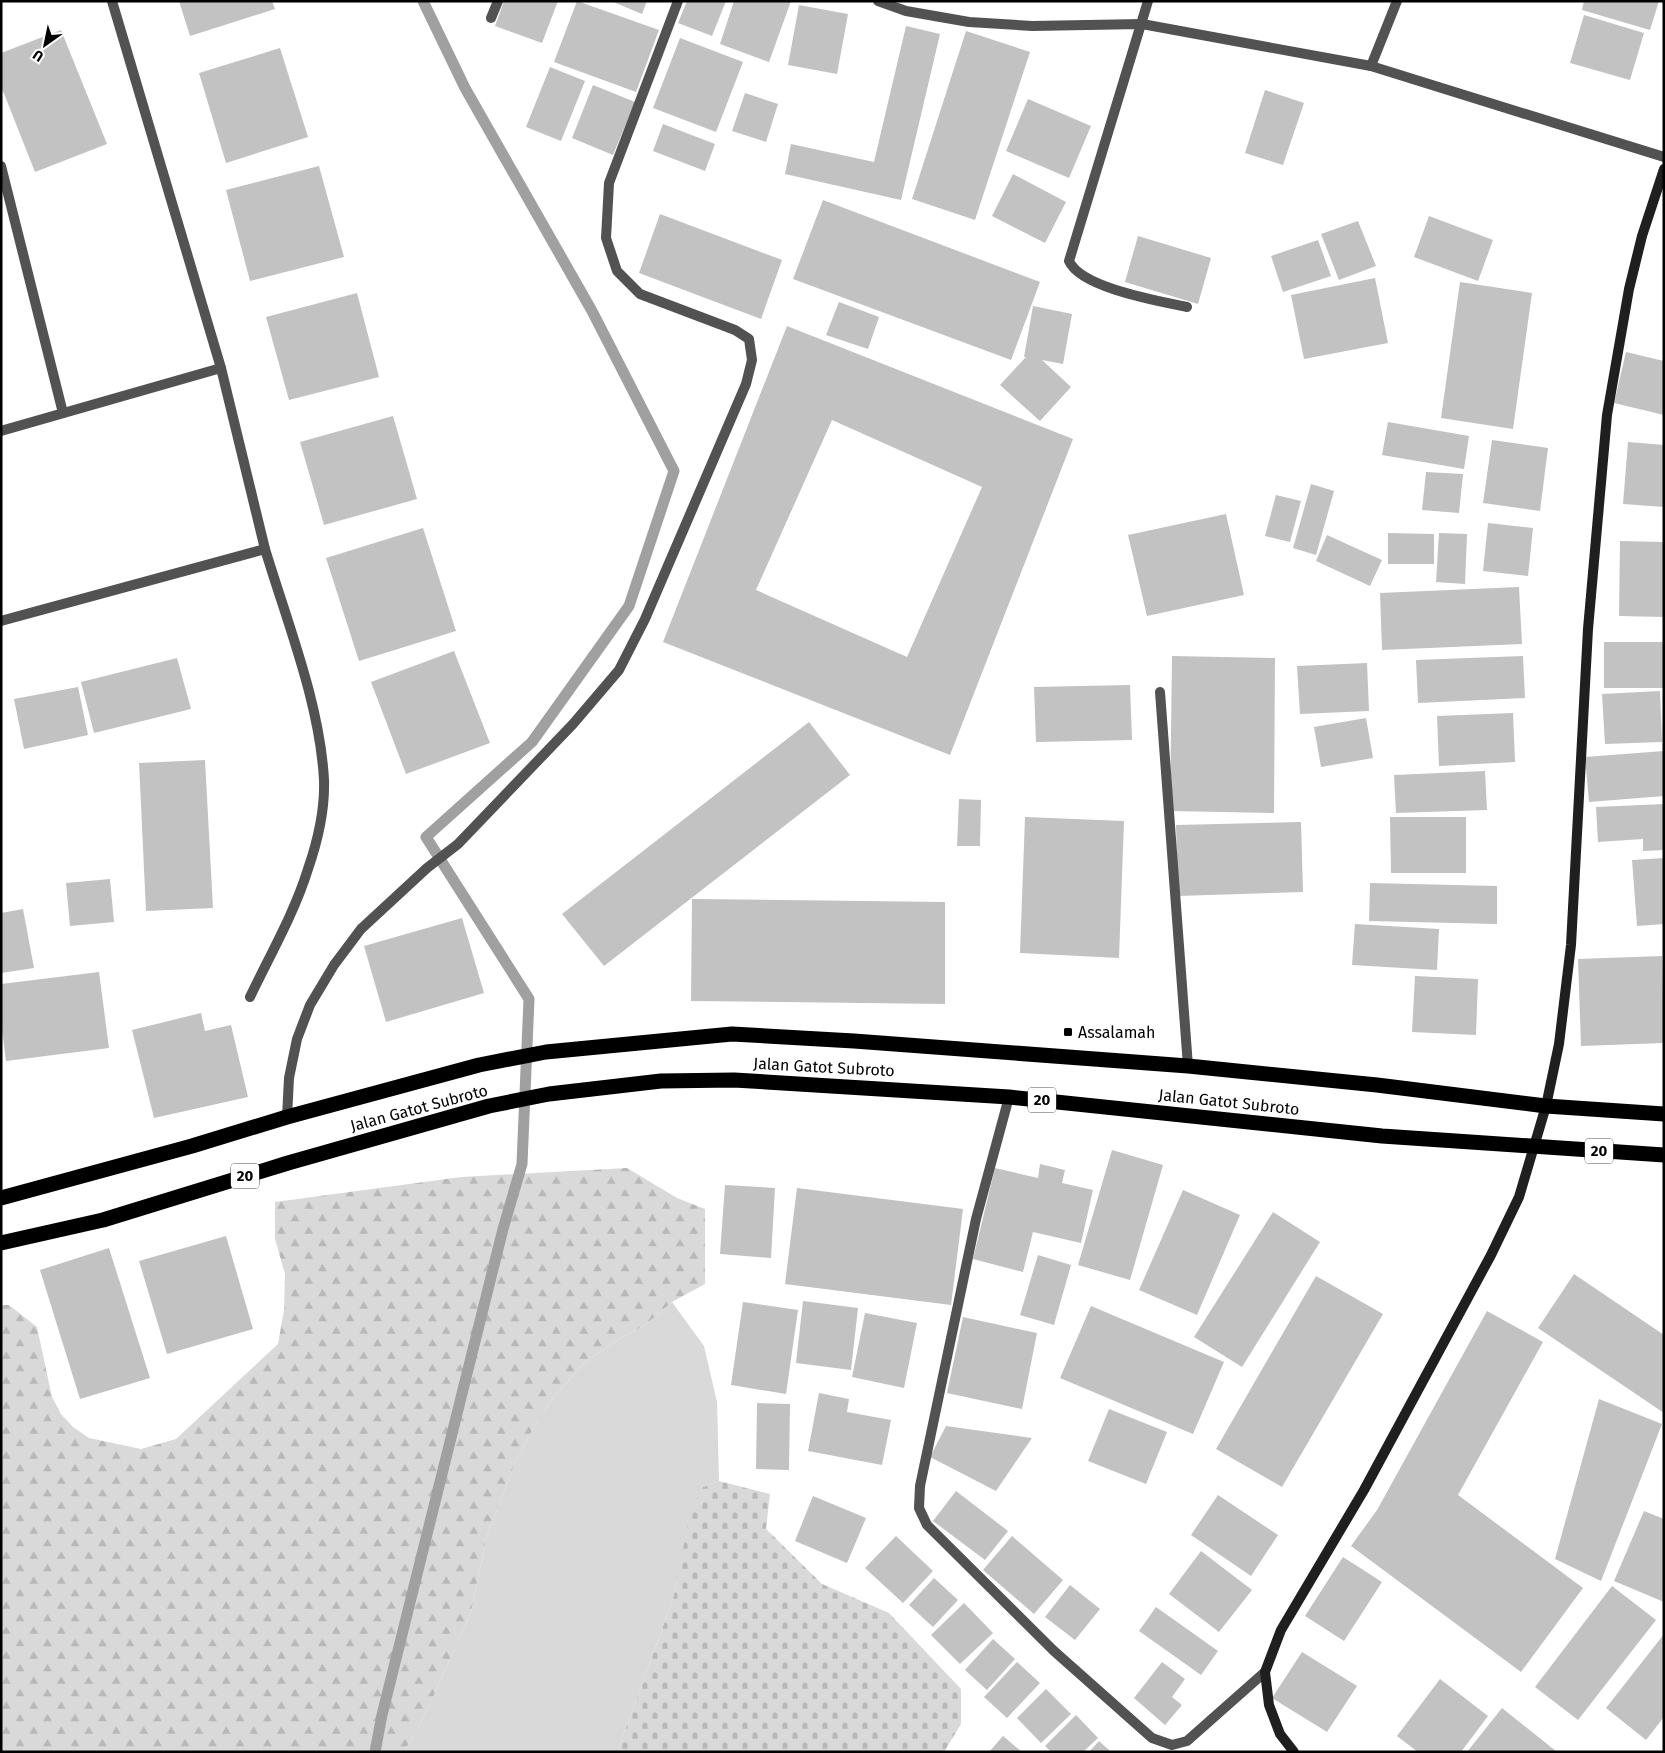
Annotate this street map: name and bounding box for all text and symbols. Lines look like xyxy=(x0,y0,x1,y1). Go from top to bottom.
north arrow xyxy=(20,20,70,70)
text: U xyxy=(30,46,47,65)
place label: Assalamah xyxy=(1078,1023,1155,1042)
marker: Assalamah xyxy=(1062,1026,1074,1038)
street label: Jalan Gatot Subroto xyxy=(753,1054,895,1080)
street label: Jalan Gatot Subroto xyxy=(348,1081,490,1135)
street label: Jalan Gatot Subroto xyxy=(1158,1085,1300,1119)
road number: 20 xyxy=(1028,1088,1056,1112)
road number: 20 xyxy=(1585,1138,1613,1164)
road number: 20 xyxy=(231,1164,259,1188)

